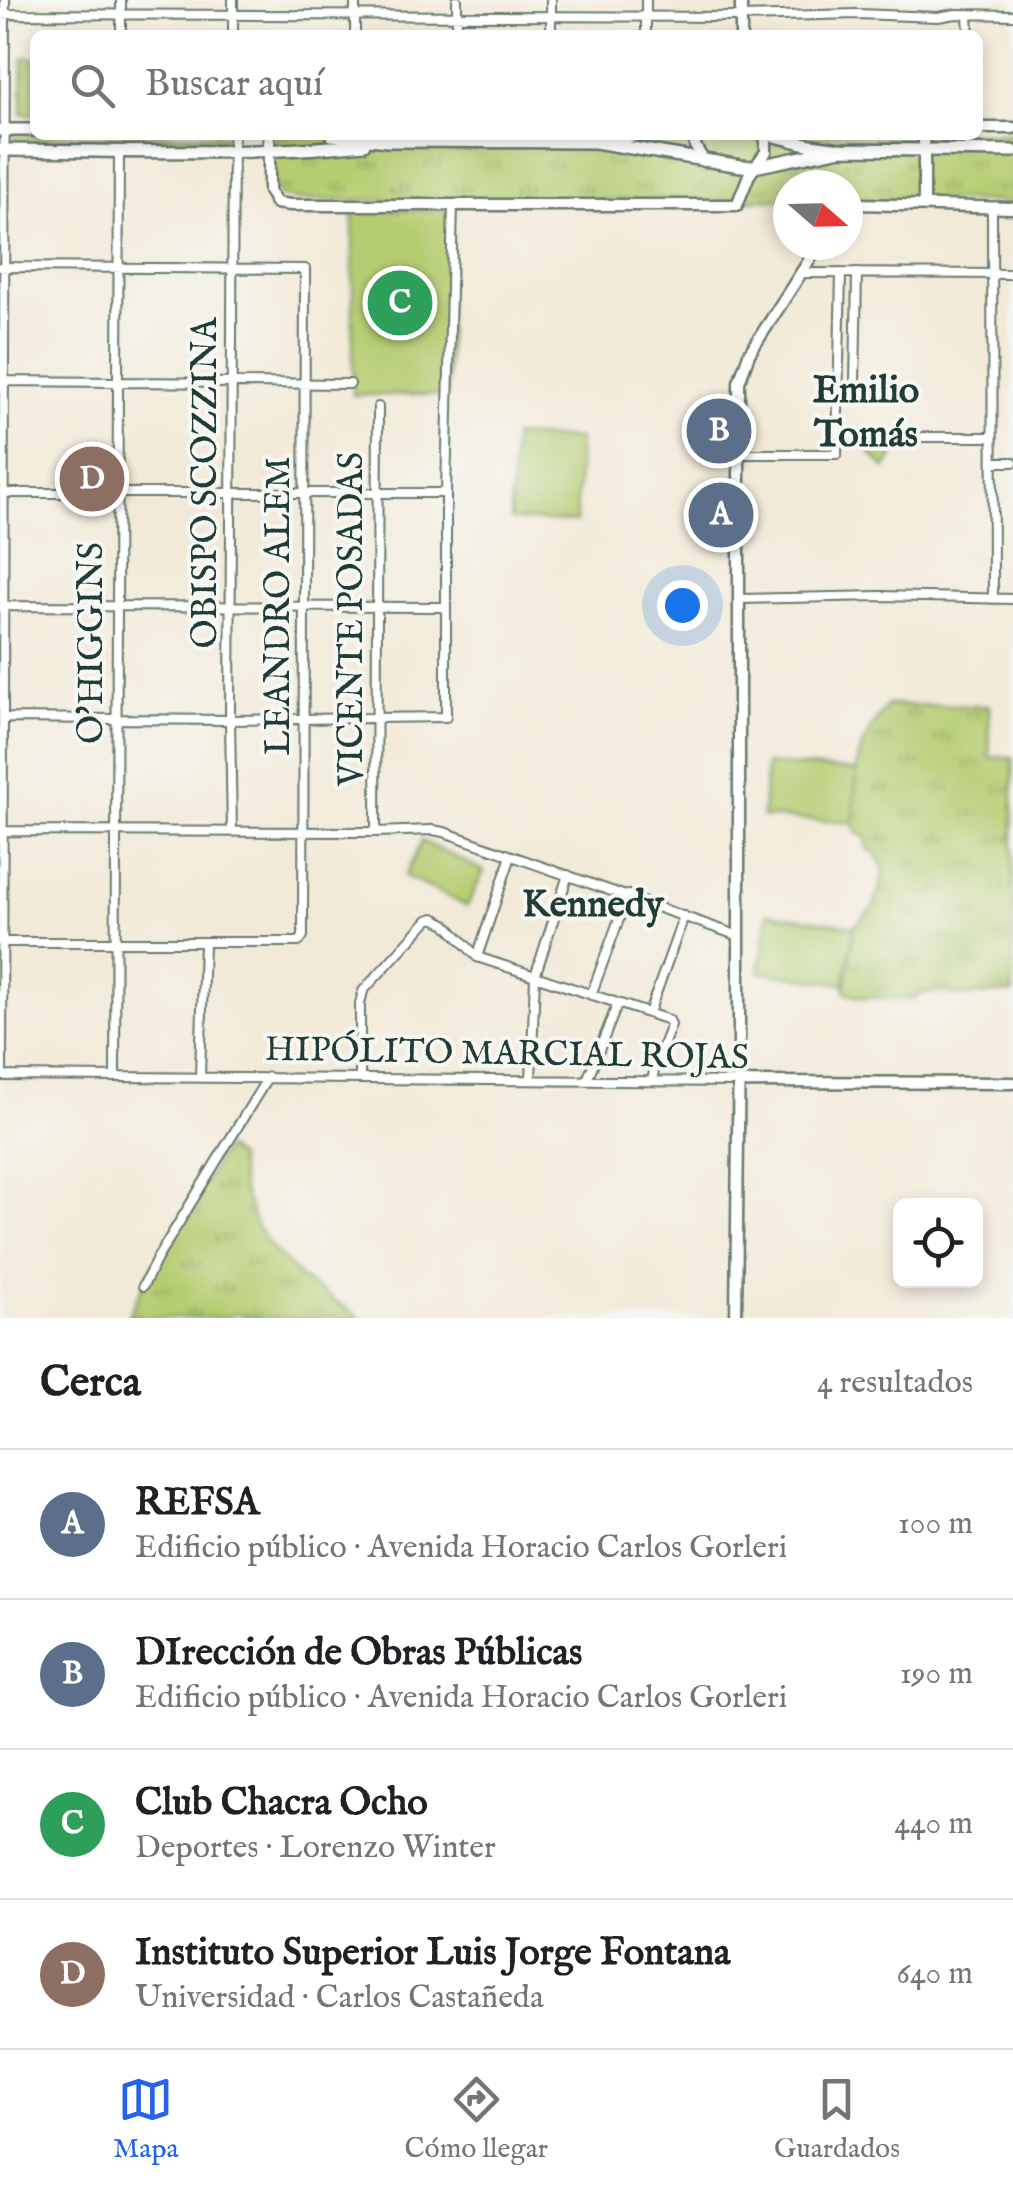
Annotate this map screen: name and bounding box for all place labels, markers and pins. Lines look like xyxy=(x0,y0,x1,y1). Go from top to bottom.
pin: C xyxy=(368,266,432,340)
pin: B xyxy=(686,394,752,468)
pin: D xyxy=(59,442,124,516)
pin: A xyxy=(688,478,754,552)

